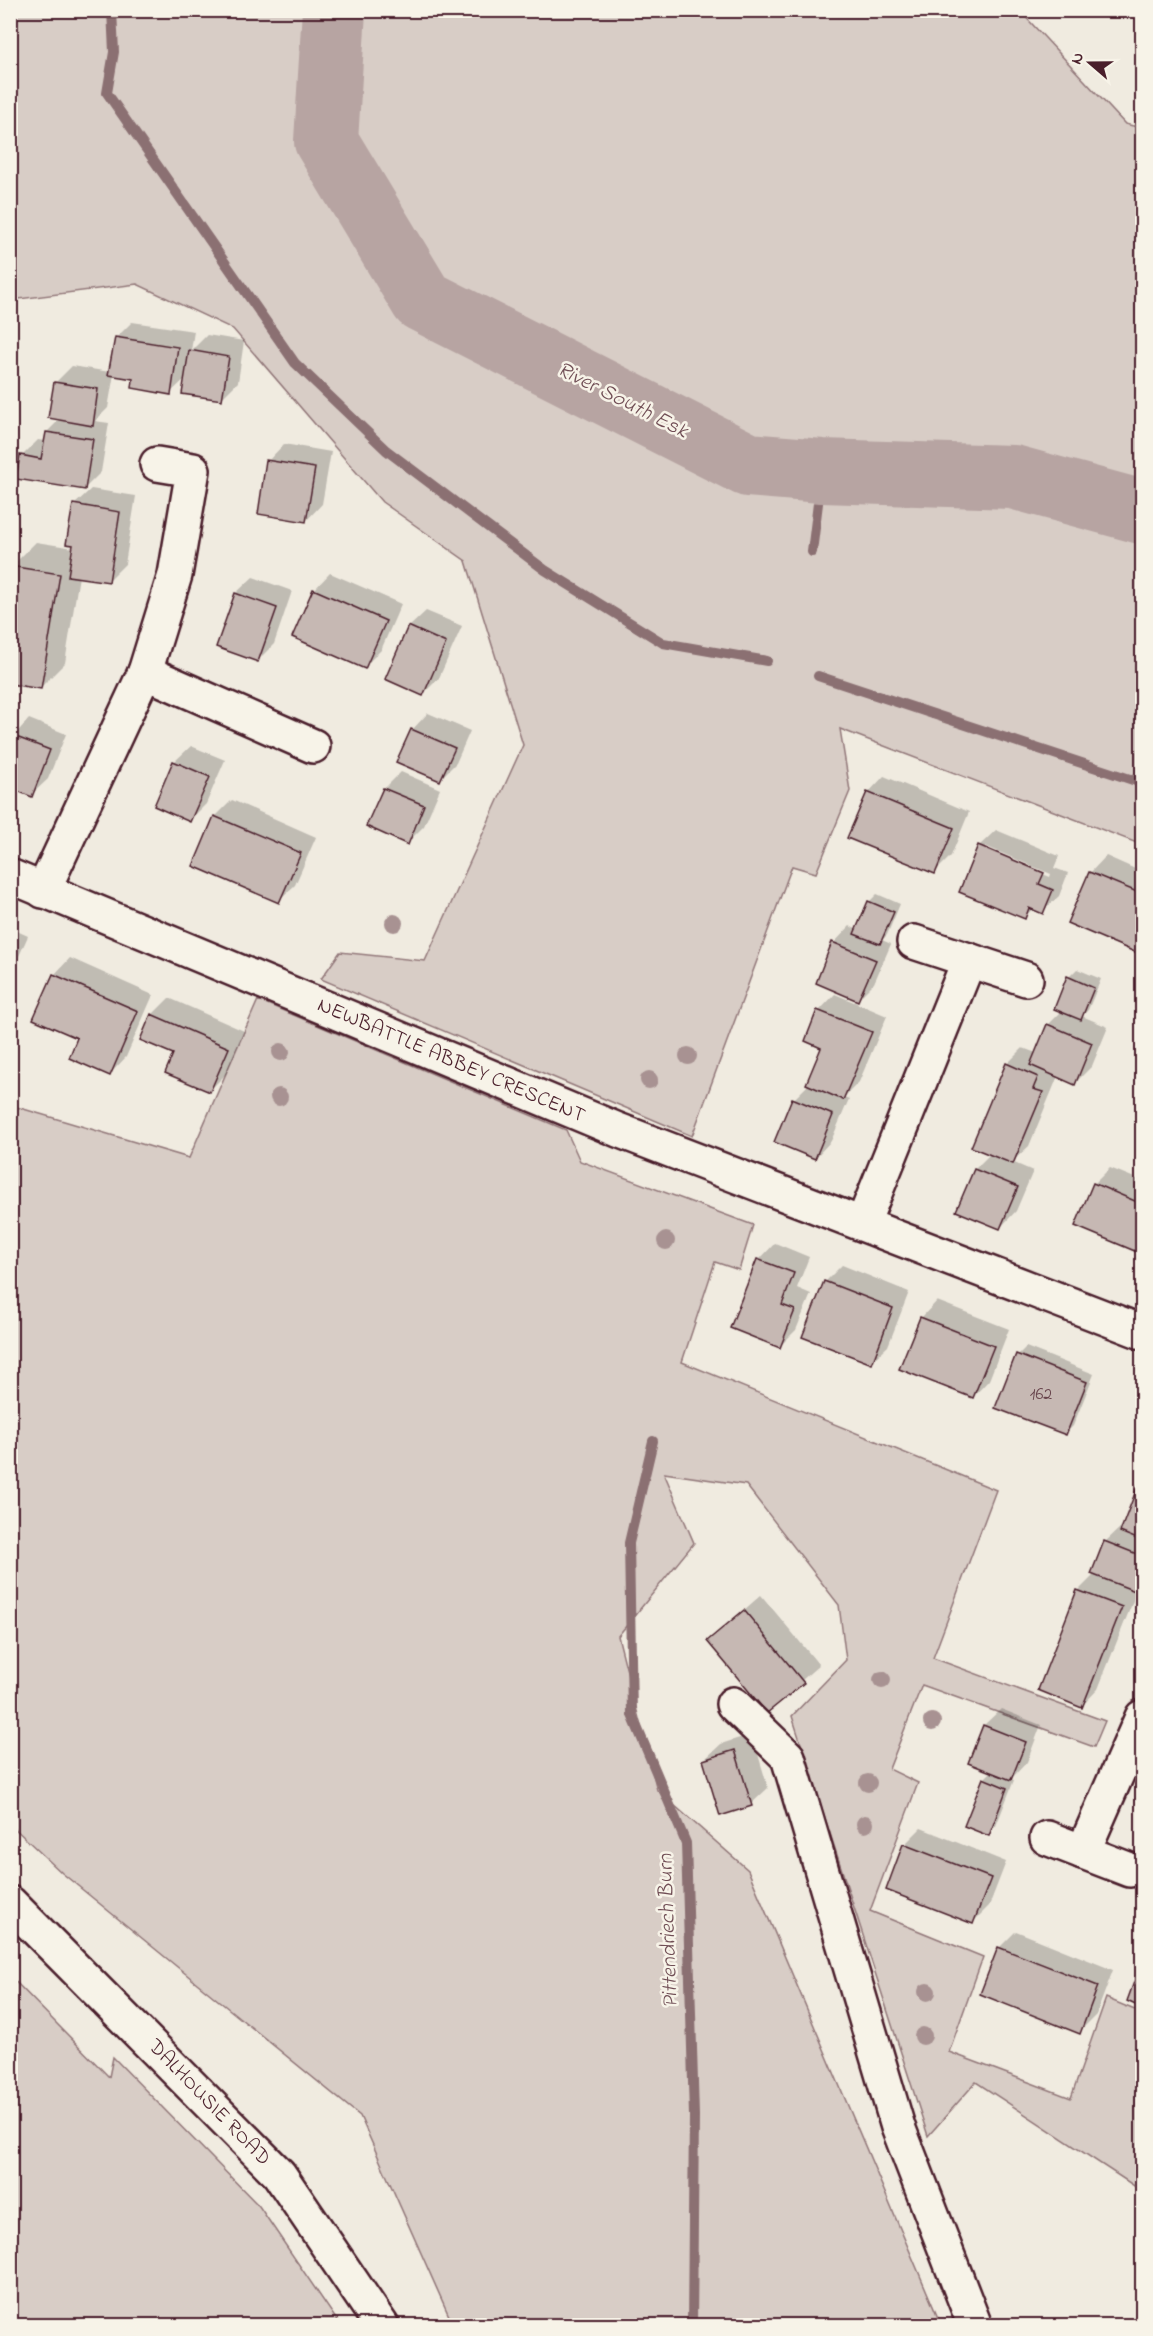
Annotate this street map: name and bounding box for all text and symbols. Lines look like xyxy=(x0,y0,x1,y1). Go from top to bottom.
north arrow xyxy=(1060,33,1120,93)
text: N xyxy=(1065,49,1091,68)
water label: River South Esk xyxy=(551,354,694,448)
street label: NEWBATTLE ABBEY CRESCENT xyxy=(312,991,590,1131)
house number: 162 xyxy=(1030,1382,1052,1408)
water label: Pittendriech Burn xyxy=(650,1852,688,2009)
street label: DALHOUSIE ROAD xyxy=(140,2032,277,2173)

